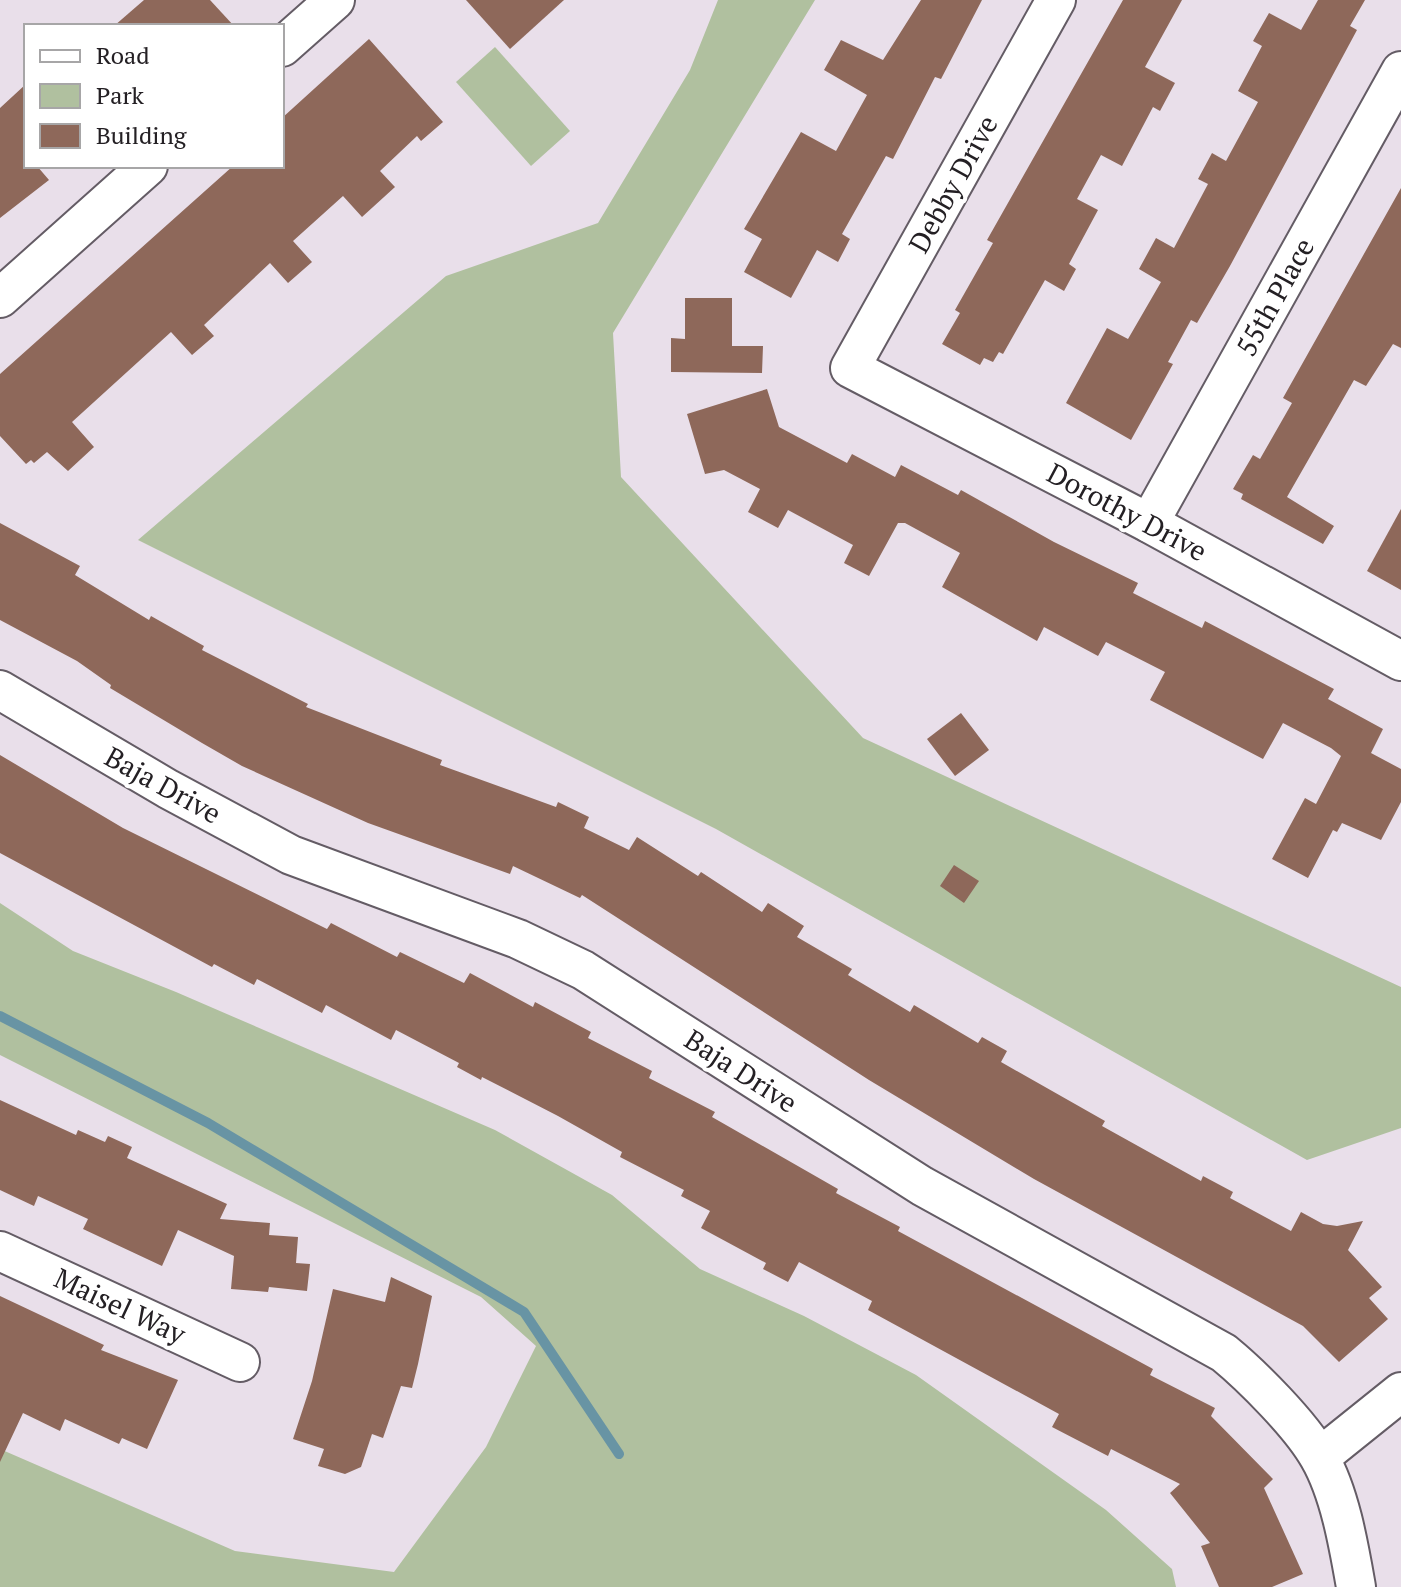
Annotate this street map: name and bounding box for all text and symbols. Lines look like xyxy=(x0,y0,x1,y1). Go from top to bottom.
legend xyxy=(24,24,284,168)
text: Road xyxy=(96,39,150,71)
text: Park xyxy=(96,79,145,111)
street label: Debby Drive xyxy=(900,108,1006,259)
text: Building xyxy=(96,119,187,151)
street label: 55th Place xyxy=(1227,231,1322,362)
street label: Dorothy Drive xyxy=(1041,454,1214,569)
street label: Baja Drive xyxy=(99,738,228,832)
street label: Baja Drive xyxy=(678,1020,805,1121)
street label: Maisel Way xyxy=(49,1259,193,1352)

